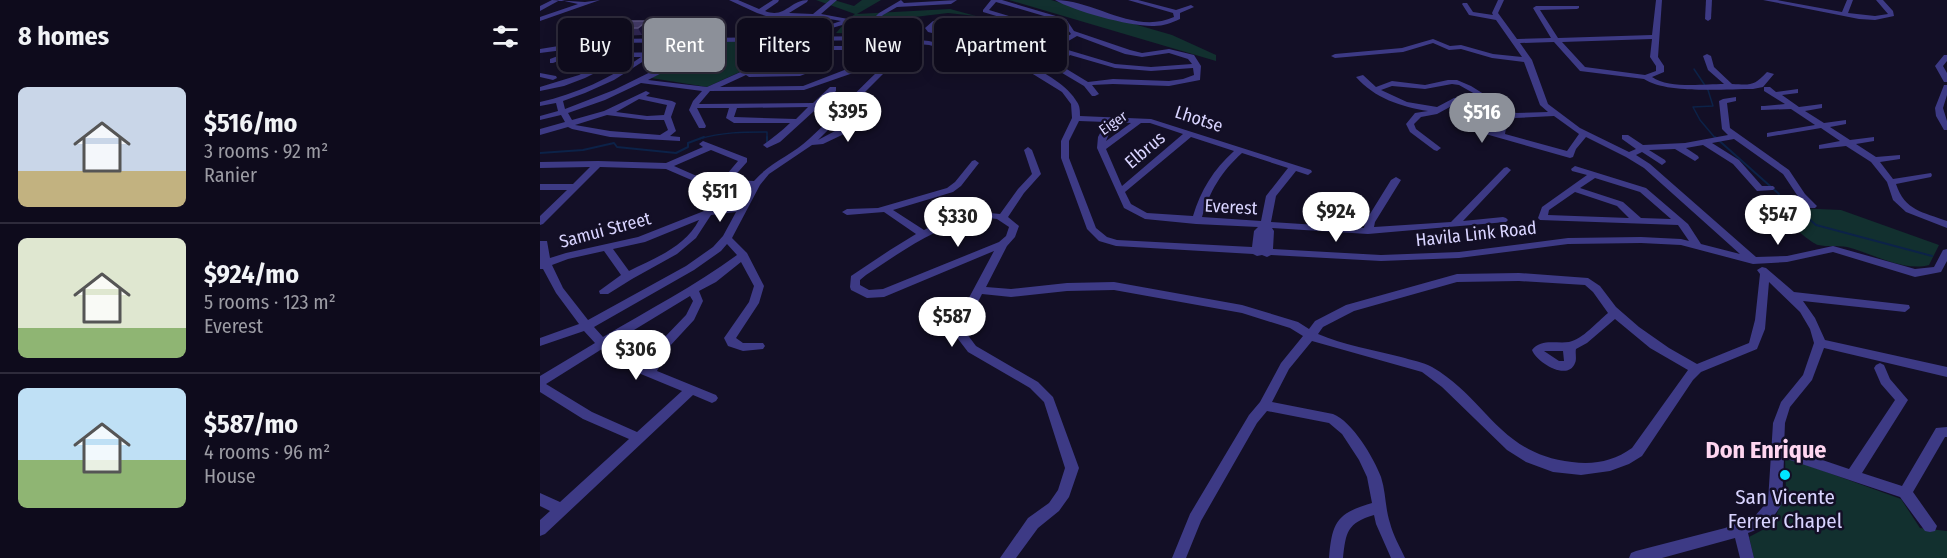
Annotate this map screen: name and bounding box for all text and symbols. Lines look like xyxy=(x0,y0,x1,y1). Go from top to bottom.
chip: Buy xyxy=(558,18,632,72)
chip: Rent xyxy=(644,18,725,72)
chip: Filters xyxy=(737,18,832,72)
chip: New xyxy=(844,18,922,72)
chip: Apartment xyxy=(934,18,1067,72)
icon: filters xyxy=(489,20,522,53)
text: 8 homes xyxy=(18,21,109,52)
pin: $395 xyxy=(812,92,884,143)
pin: $516 xyxy=(1446,93,1518,144)
text: $395 xyxy=(828,99,868,123)
text: $516 xyxy=(1463,100,1501,124)
street label: Lhotse xyxy=(1172,101,1226,137)
street label: Eiger xyxy=(1095,107,1131,139)
text: $516/mo xyxy=(204,108,298,139)
icon: home xyxy=(66,111,138,183)
street label: Elbrus xyxy=(1120,127,1170,173)
text: 3 rooms · 92 m² xyxy=(204,139,328,163)
text: Ranier xyxy=(204,163,257,187)
pin: $511 xyxy=(684,172,756,223)
text: $511 xyxy=(702,179,738,203)
pin: $924 xyxy=(1300,192,1372,243)
street label: Everest xyxy=(1204,195,1258,219)
pin: $547 xyxy=(1742,195,1814,246)
pin: $330 xyxy=(922,197,994,248)
text: $924 xyxy=(1317,199,1355,223)
text: $547 xyxy=(1759,202,1797,226)
text: $330 xyxy=(938,204,978,228)
street label: Samui Street xyxy=(557,207,653,253)
street label: Havila Link Road xyxy=(1414,217,1538,251)
text: $924/mo xyxy=(204,259,299,290)
icon: home xyxy=(66,262,138,334)
text: 5 rooms · 123 m² xyxy=(204,290,336,314)
pin: $587 xyxy=(916,297,988,348)
text: $587 xyxy=(933,304,971,328)
text: Everest xyxy=(204,314,263,338)
pin: $306 xyxy=(600,330,672,381)
text: $306 xyxy=(616,337,656,361)
text: $587/mo xyxy=(204,409,298,440)
icon: home xyxy=(66,412,138,484)
district label: Don Enrique xyxy=(1705,436,1827,464)
text: 4 rooms · 96 m² xyxy=(204,440,330,464)
text: House xyxy=(204,464,256,488)
marker: San Vicente Ferrer Chapel xyxy=(1778,468,1792,482)
place label: San Vicente Ferrer Chapel xyxy=(1728,484,1843,534)

